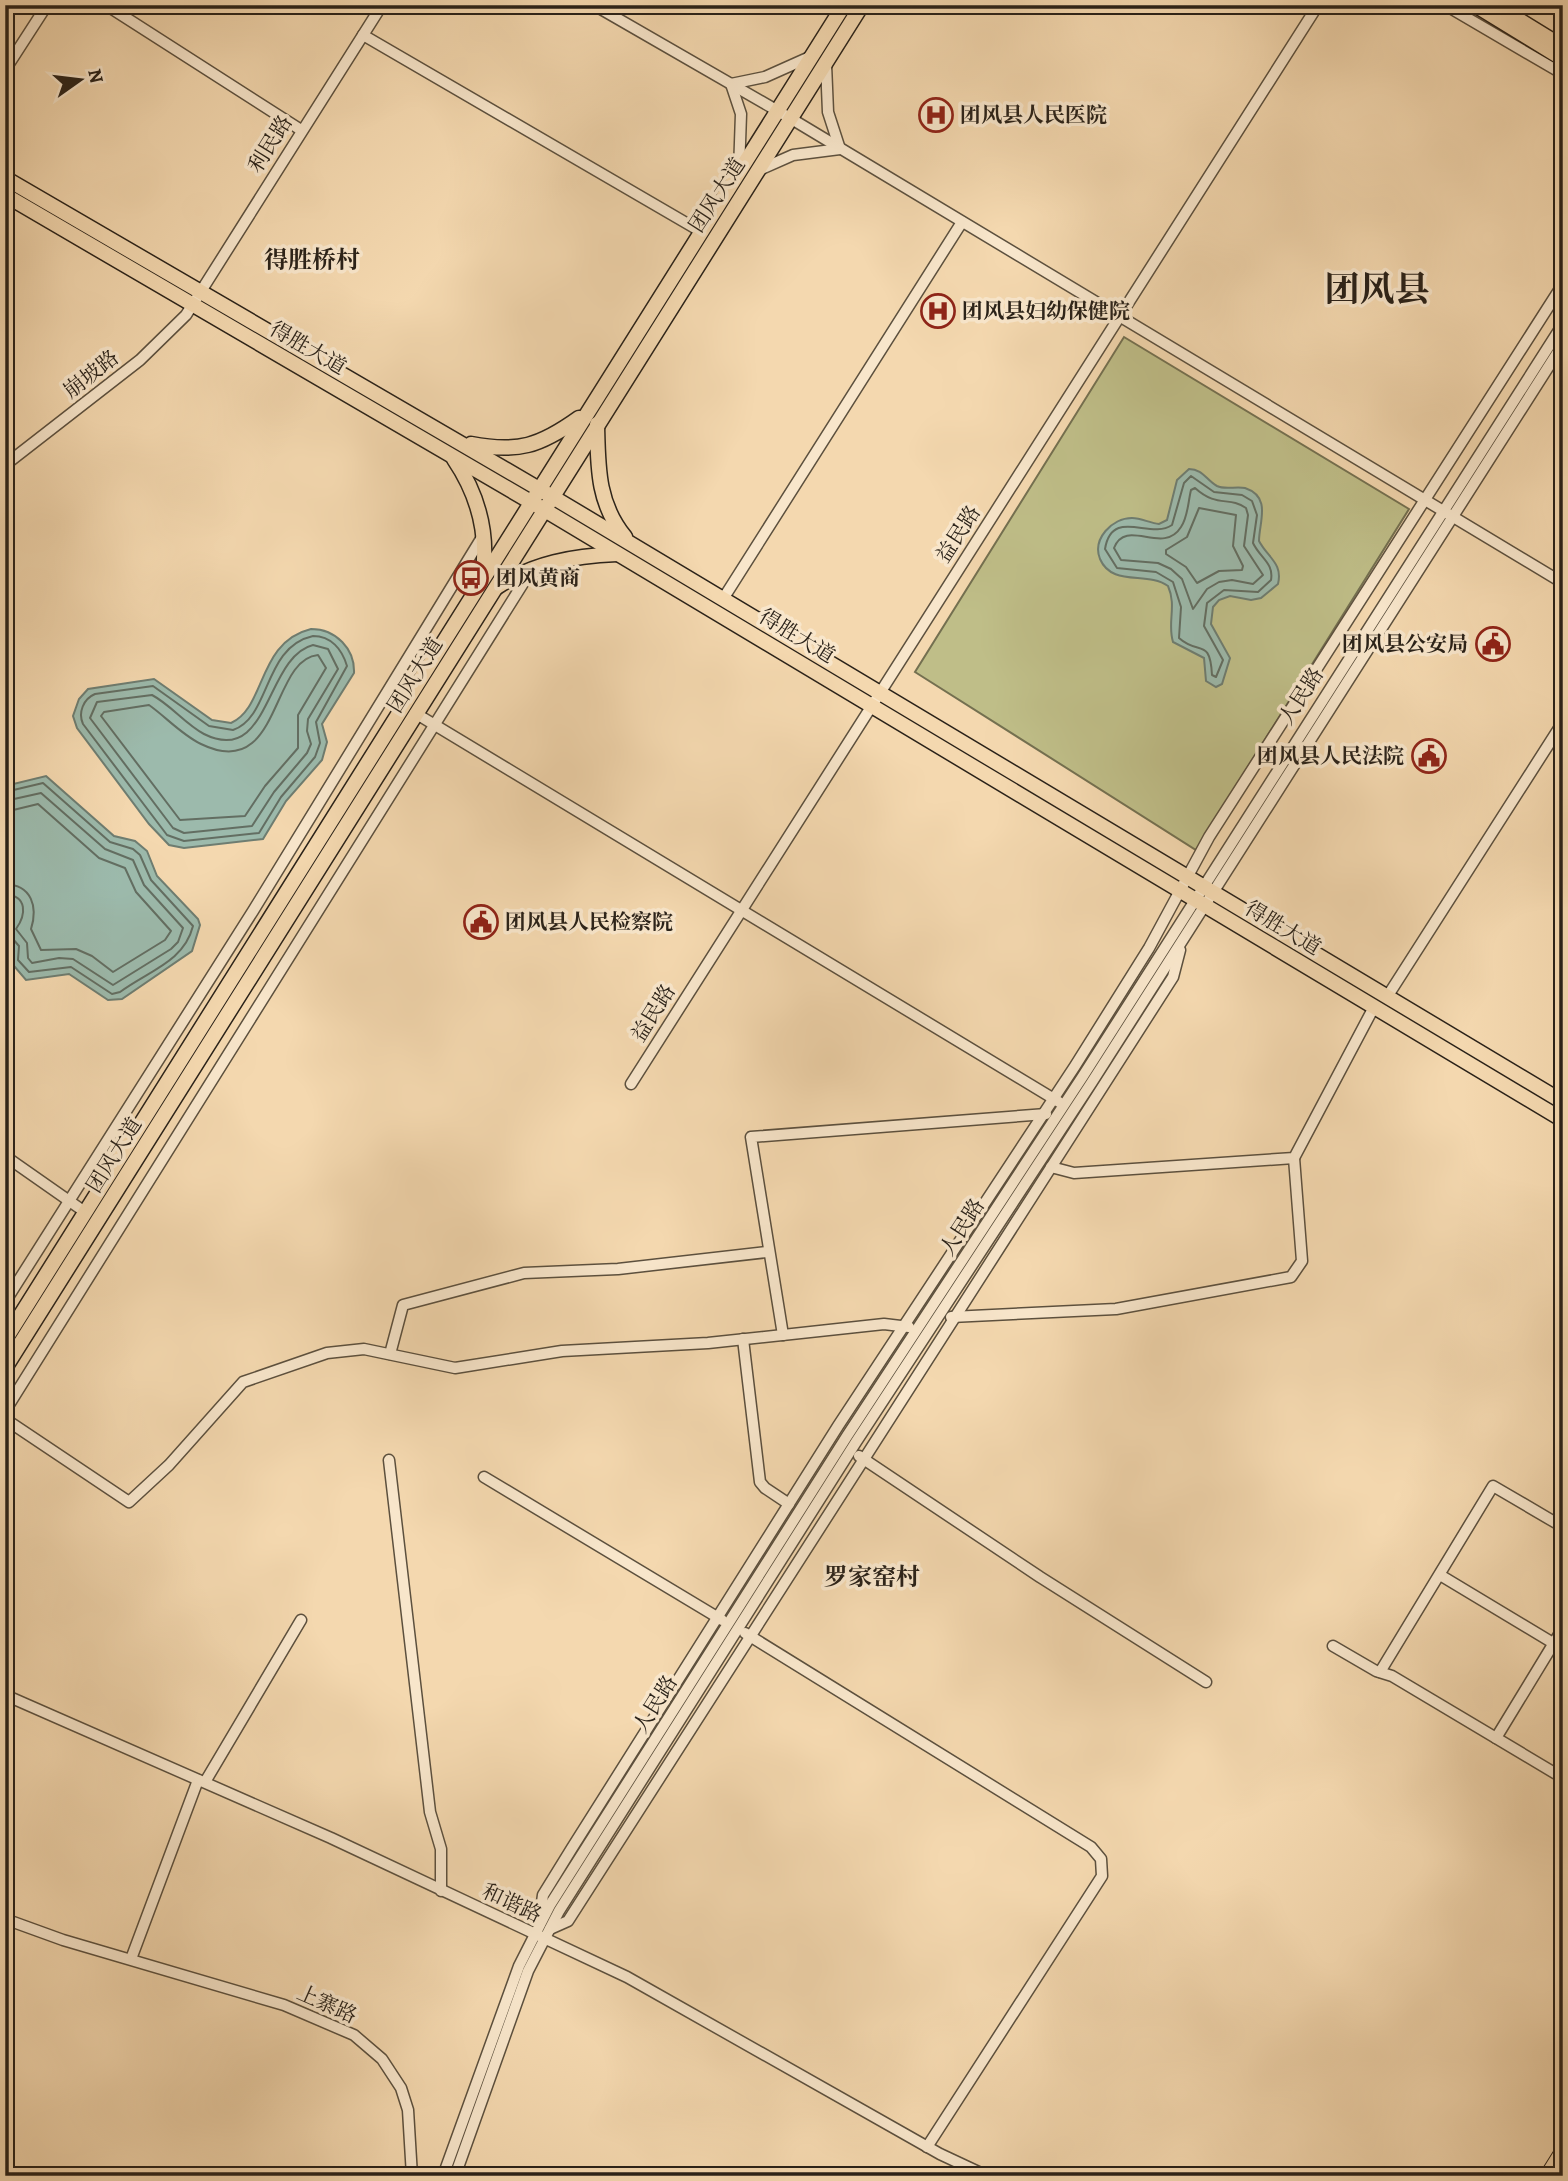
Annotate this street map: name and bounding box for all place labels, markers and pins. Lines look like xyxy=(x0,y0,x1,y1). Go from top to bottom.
hospital icon: 团风县人民医院 xyxy=(917,96,955,134)
place label: 团风县人民医院 xyxy=(960,101,1107,129)
hospital icon: 团风县妇幼保健院 xyxy=(919,292,957,330)
place label: 团风县妇幼保健院 xyxy=(962,297,1130,325)
bus stop icon: 团风黄商 xyxy=(452,559,490,597)
place label: 团风黄商 xyxy=(496,564,580,592)
public building icon: 团风县公安局 xyxy=(1474,625,1512,663)
place label: 团风县公安局 xyxy=(1342,630,1468,658)
public building icon: 团风县人民法院 xyxy=(1410,737,1448,775)
place label: 团风县人民法院 xyxy=(1257,742,1404,770)
public building icon: 团风县人民检察院 xyxy=(462,903,500,941)
place label: 团风县人民检察院 xyxy=(505,908,673,936)

